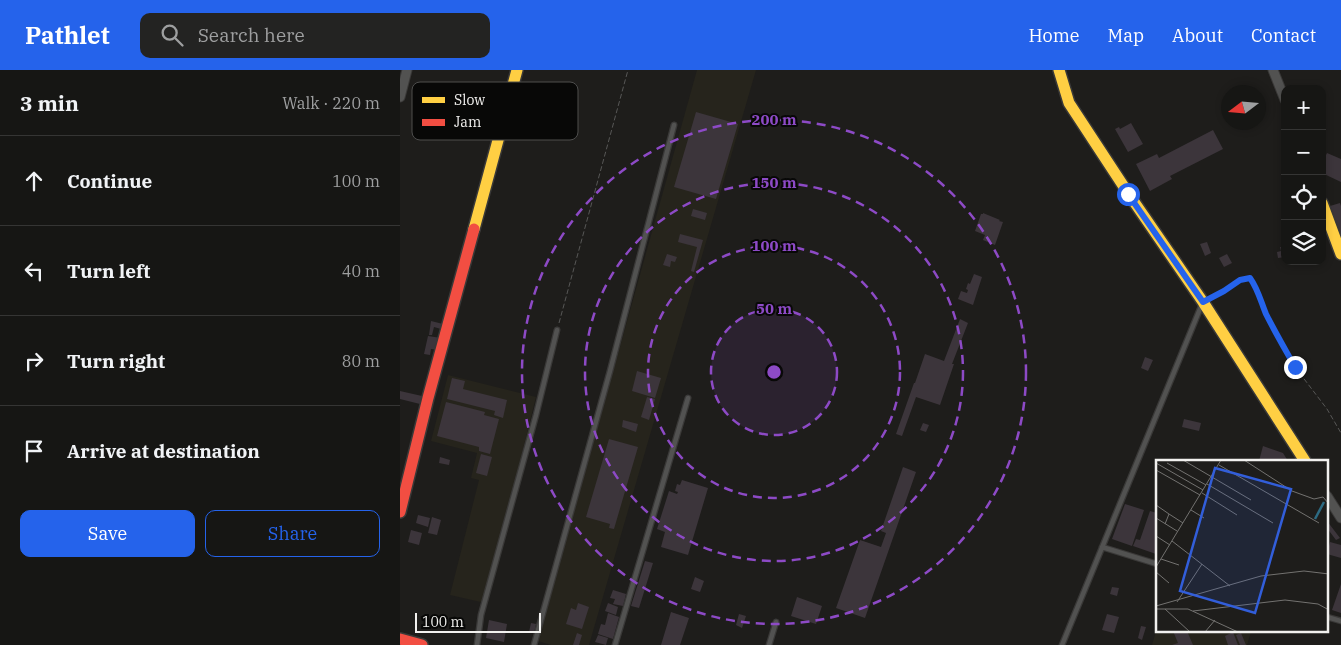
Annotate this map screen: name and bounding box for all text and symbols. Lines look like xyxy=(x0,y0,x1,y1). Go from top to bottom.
search box xyxy=(140,13,490,58)
text: Pathlet xyxy=(25,19,110,51)
icon: search xyxy=(158,21,186,49)
text: Search here xyxy=(198,23,305,47)
text: Home xyxy=(1028,24,1080,47)
text: Map xyxy=(1108,24,1144,47)
text: About xyxy=(1172,24,1223,47)
text: Contact xyxy=(1251,24,1316,47)
legend xyxy=(412,82,578,140)
north arrow xyxy=(1221,85,1266,130)
map controls xyxy=(1281,85,1326,265)
button: + xyxy=(1281,85,1326,130)
text: 3 min xyxy=(20,89,79,117)
text: Slow xyxy=(454,91,485,109)
text: Walk · 220 m xyxy=(282,93,380,113)
text: 200 m xyxy=(751,110,797,129)
text: Jam xyxy=(454,113,481,131)
button: − xyxy=(1281,130,1326,175)
icon: ahead xyxy=(20,167,48,195)
text: Continue xyxy=(67,169,152,193)
text: 100 m xyxy=(332,171,380,191)
text: 150 m xyxy=(751,173,797,192)
button: locate xyxy=(1281,175,1326,220)
route start xyxy=(1117,183,1140,206)
button: layers xyxy=(1281,220,1326,265)
text: 100 m xyxy=(751,236,797,255)
icon: left xyxy=(20,257,48,285)
text: Turn left xyxy=(67,259,150,283)
text: 40 m xyxy=(342,261,380,281)
text: 50 m xyxy=(756,299,792,318)
icon: right xyxy=(20,347,48,375)
text: Turn right xyxy=(67,349,165,373)
text: 80 m xyxy=(342,351,380,371)
route end xyxy=(1284,356,1307,379)
centre of rings xyxy=(765,363,783,381)
icon: arrive xyxy=(20,437,48,465)
text: Arrive at destination xyxy=(67,439,260,463)
inset map xyxy=(1156,460,1328,632)
button: Save xyxy=(20,510,195,557)
button: Share xyxy=(205,510,380,557)
scale bar xyxy=(415,610,541,633)
text: 100 m xyxy=(422,613,464,631)

